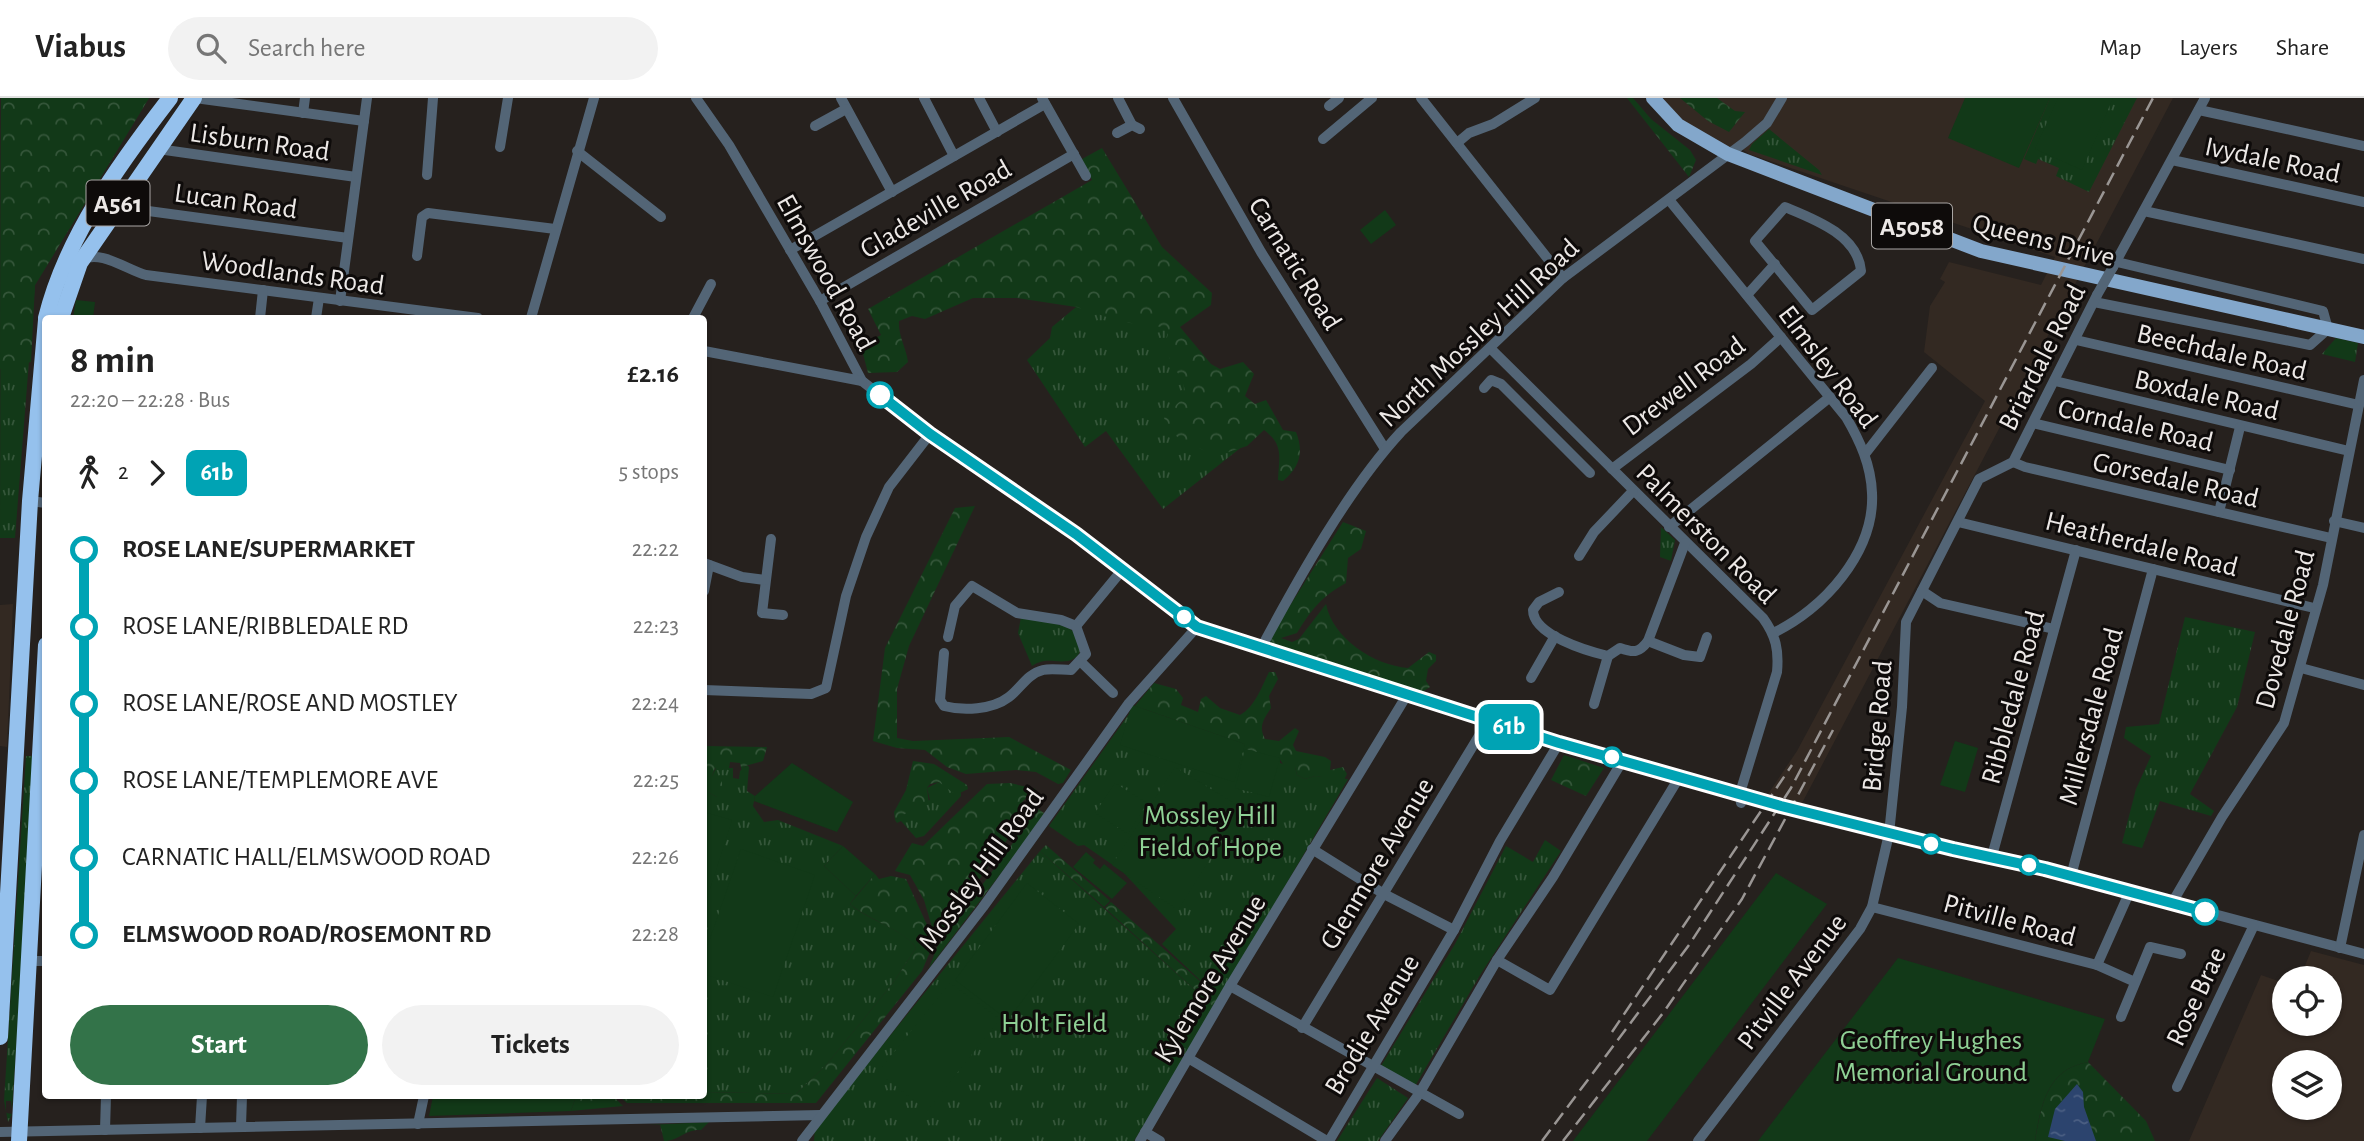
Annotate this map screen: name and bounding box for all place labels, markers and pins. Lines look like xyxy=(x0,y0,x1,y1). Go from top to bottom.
unlabelled marker xyxy=(867,382,893,408)
unlabelled marker xyxy=(1174,607,1194,627)
unlabelled marker xyxy=(1602,747,1622,767)
unlabelled marker xyxy=(1921,834,1941,854)
unlabelled marker xyxy=(2019,855,2039,875)
unlabelled marker xyxy=(2192,899,2218,925)

